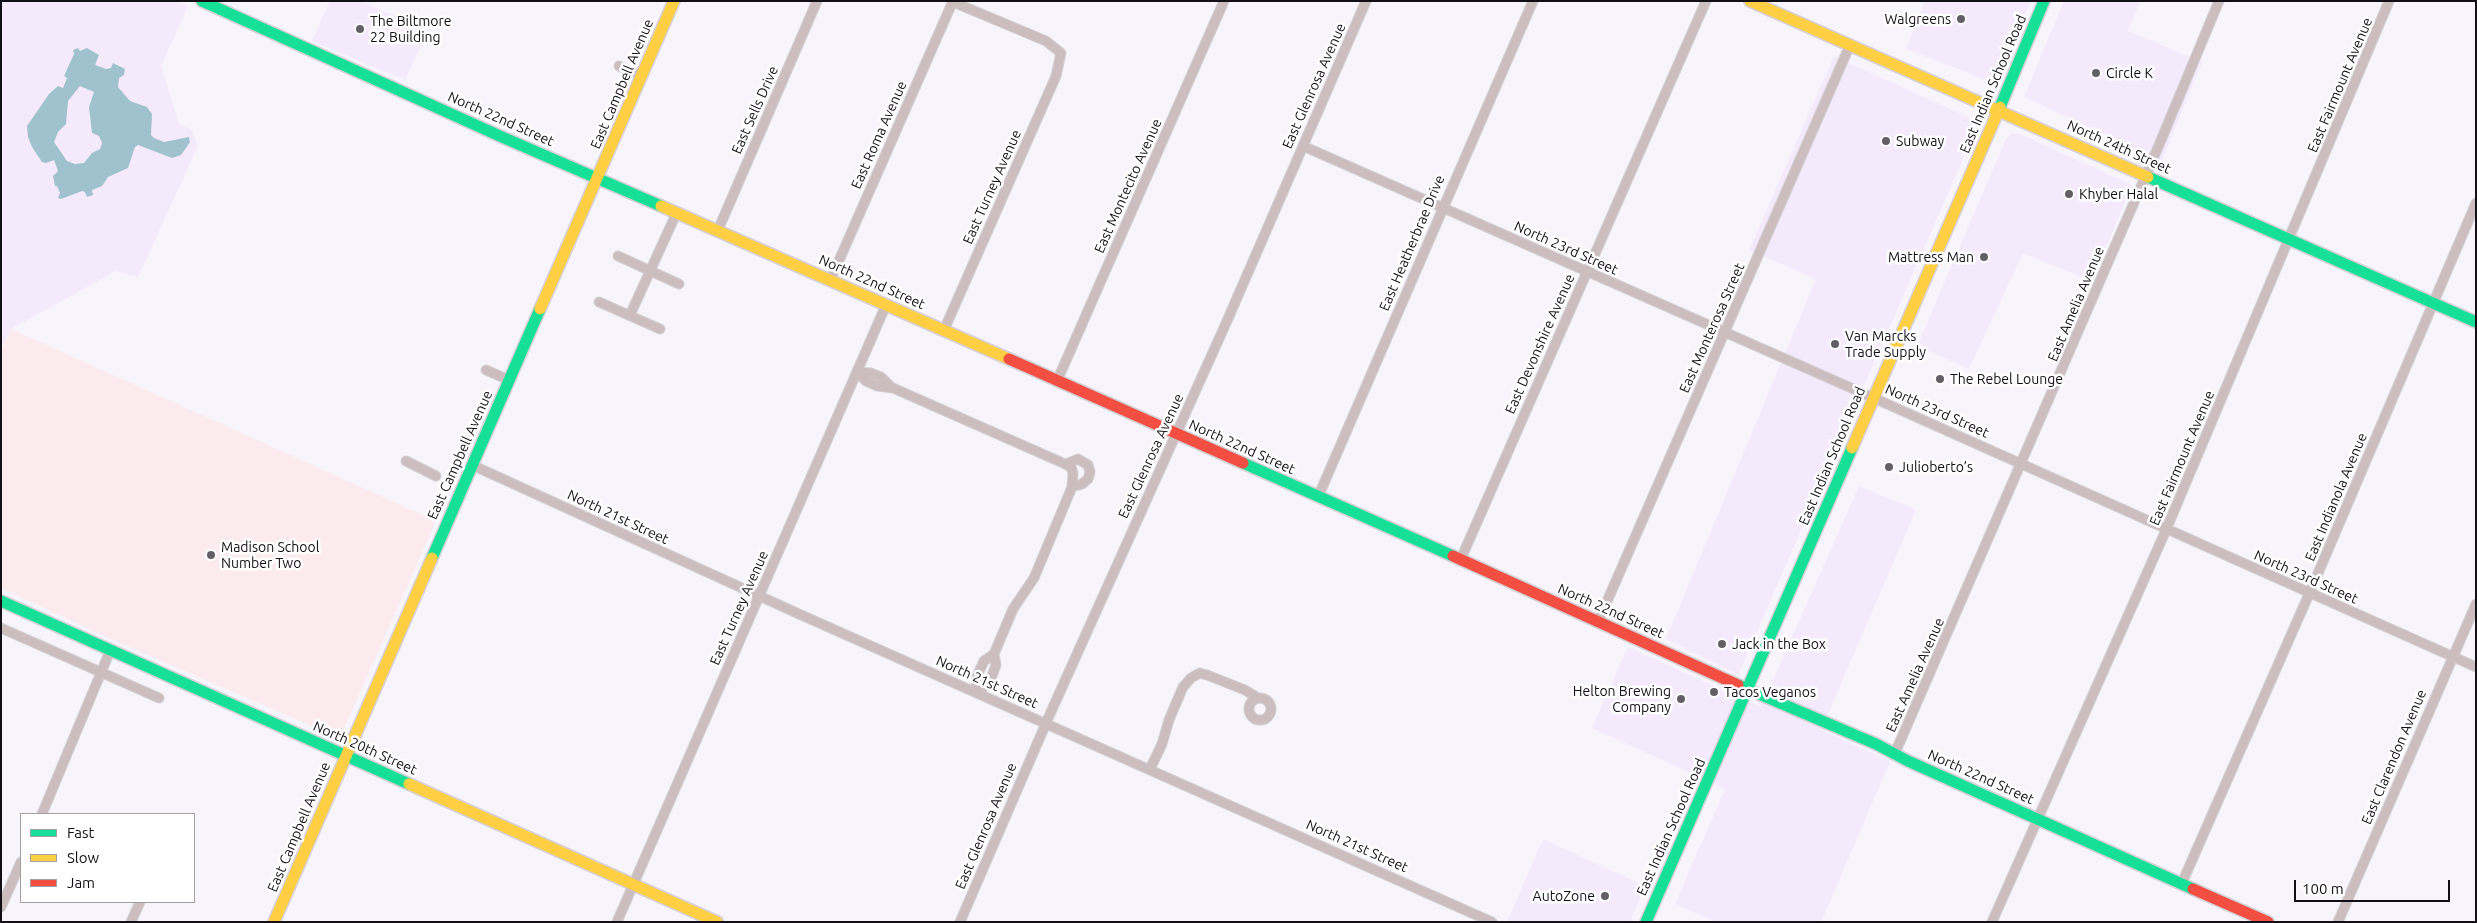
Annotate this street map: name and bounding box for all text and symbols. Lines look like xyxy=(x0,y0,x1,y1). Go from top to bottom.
place label: Walgreens xyxy=(1885,11,1951,27)
street label: East Indian School Road xyxy=(1956,12,2030,156)
place label: The Biltmore 22 Building xyxy=(370,13,451,46)
marker: Walgreens xyxy=(1955,13,1967,25)
street label: East Fairmount Avenue xyxy=(2304,15,2376,155)
street label: East Campbell Avenue xyxy=(587,17,657,151)
street label: East Glenrosa Avenue xyxy=(1279,21,1349,151)
marker: The Biltmore 22 Building xyxy=(354,23,366,35)
street label: East Sells Drive xyxy=(728,63,782,157)
place label: Circle K xyxy=(2106,65,2153,81)
marker: Circle K xyxy=(2090,67,2102,79)
street label: East Roma Avenue xyxy=(848,78,910,192)
street label: North 22nd Street xyxy=(445,88,557,150)
street label: East Montecito Avenue xyxy=(1091,116,1165,256)
street label: North 24th Street xyxy=(2065,117,2173,177)
street label: East Turney Avenue xyxy=(959,127,1025,247)
place label: Subway xyxy=(1896,133,1944,149)
marker: Subway xyxy=(1880,135,1892,147)
street label: East Heatherbrae Drive xyxy=(1376,173,1448,313)
place label: Khyber Halal xyxy=(2079,186,2158,202)
marker: Khyber Halal xyxy=(2063,188,2075,200)
street label: North 23rd Street xyxy=(1512,218,1620,278)
street label: East Amelia Avenue xyxy=(2044,244,2108,364)
place label: Mattress Man xyxy=(1888,249,1974,265)
street label: North 22nd Street xyxy=(816,251,928,313)
marker: Mattress Man xyxy=(1978,251,1990,263)
street label: East Monterosa Street xyxy=(1676,260,1748,396)
street label: East Devonshire Avenue xyxy=(1502,271,1578,417)
place label: Van Marcks Trade Supply xyxy=(1845,328,1926,361)
marker: Van Marcks Trade Supply xyxy=(1829,338,1841,350)
place label: The Rebel Lounge xyxy=(1950,371,2063,387)
marker: The Rebel Lounge xyxy=(1934,373,1946,385)
street label: North 23rd Street xyxy=(1883,381,1991,441)
street label: East Indian School Road xyxy=(1795,384,1869,528)
street label: East Campbell Avenue xyxy=(424,388,496,522)
street label: East Fairmount Avenue xyxy=(2146,388,2218,528)
street label: East Glenrosa Avenue xyxy=(1115,391,1187,521)
street label: North 22nd Street xyxy=(1186,416,1298,478)
street label: East Indianola Avenue xyxy=(2301,430,2371,564)
place label: Julioberto’s xyxy=(1899,459,1973,475)
marker: Julioberto’s xyxy=(1883,461,1895,473)
street label: North 21st Street xyxy=(565,486,671,548)
place label: Madison School Number Two xyxy=(221,539,319,572)
street label: North 23rd Street xyxy=(2252,547,2360,607)
street label: East Turney Avenue xyxy=(706,548,772,668)
marker: Madison School Number Two xyxy=(205,549,217,561)
street label: North 22nd Street xyxy=(1555,580,1667,642)
street label: East Amelia Avenue xyxy=(1882,615,1948,735)
place label: Jack in the Box xyxy=(1732,636,1826,652)
marker: Jack in the Box xyxy=(1716,638,1728,650)
street label: North 21st Street xyxy=(933,652,1041,712)
place label: Helton Brewing Company xyxy=(1573,683,1671,716)
place label: Tacos Veganos xyxy=(1724,684,1816,700)
marker: Tacos Veganos xyxy=(1708,686,1720,698)
street label: East Clarendon Avenue xyxy=(2358,687,2430,827)
marker: Helton Brewing Company xyxy=(1675,693,1687,705)
street label: North 20th Street xyxy=(311,718,419,778)
street label: North 22nd Street xyxy=(1925,746,2037,808)
street label: East Indian School Road xyxy=(1633,756,1709,898)
street label: East Campbell Avenue xyxy=(264,760,334,894)
street label: East Glenrosa Avenue xyxy=(952,760,1020,892)
legend xyxy=(20,813,195,903)
street label: North 21st Street xyxy=(1303,816,1411,876)
text: Fast xyxy=(67,824,94,841)
text: Slow xyxy=(67,849,99,866)
scale bar xyxy=(2297,870,2453,902)
text: Jam xyxy=(67,874,95,891)
text: 100 m xyxy=(2302,880,2344,897)
place label: AutoZone xyxy=(1533,888,1595,904)
marker: AutoZone xyxy=(1599,890,1611,902)

